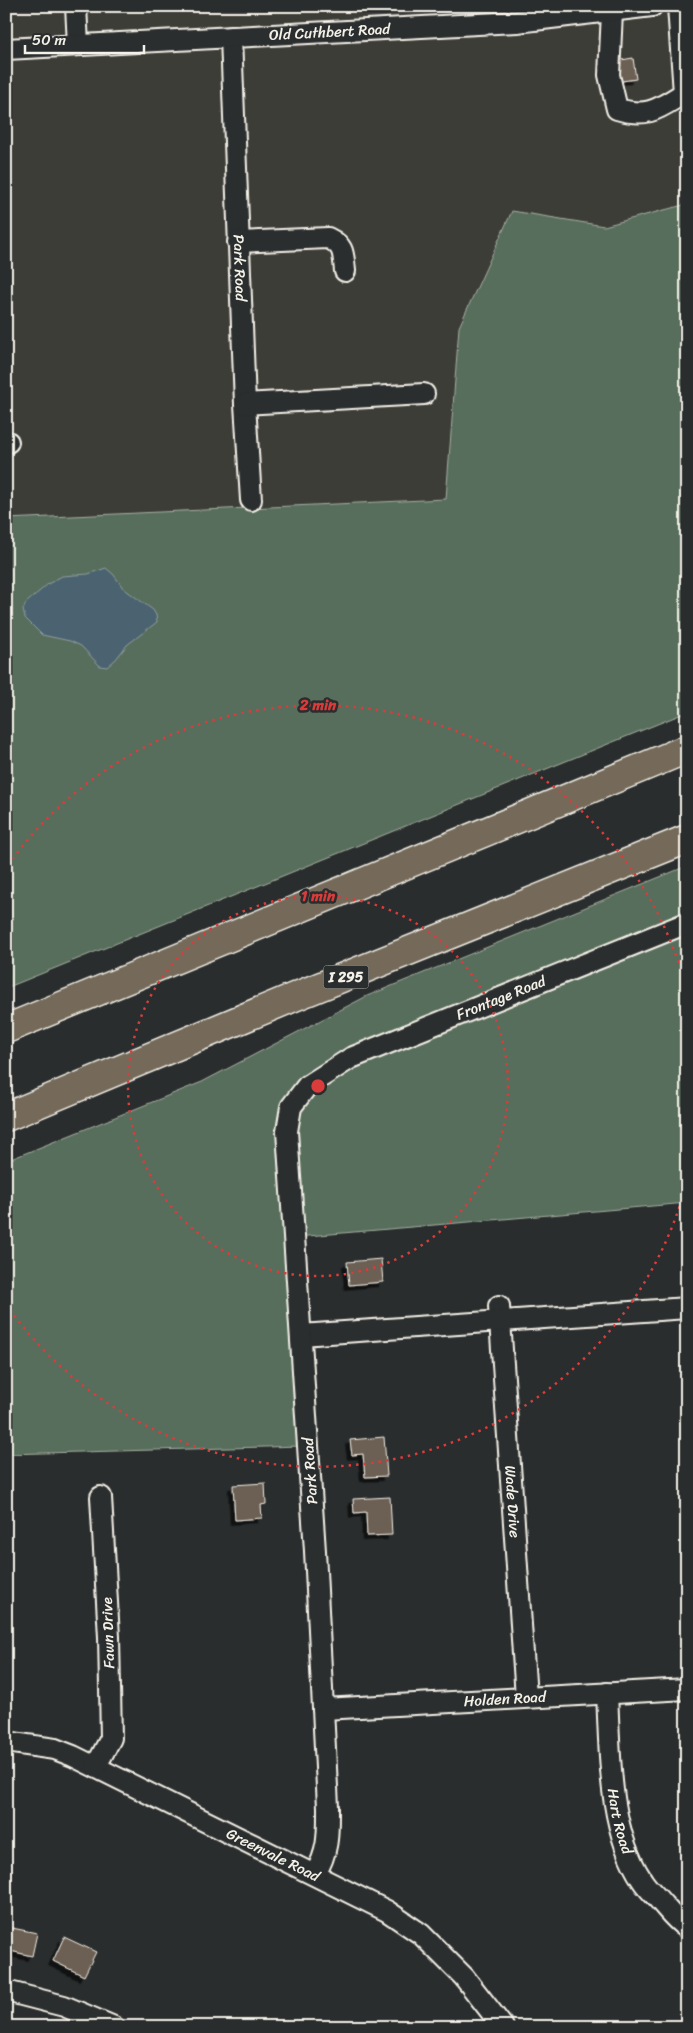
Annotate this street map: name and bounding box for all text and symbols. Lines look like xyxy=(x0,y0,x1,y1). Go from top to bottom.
street label: Old Cuthbert Road xyxy=(268,16,392,48)
scale bar xyxy=(25,22,144,54)
text: 50 m xyxy=(32,27,67,53)
street label: Park Road xyxy=(226,234,254,303)
text: 2 min xyxy=(299,692,337,718)
text: 1 min xyxy=(301,883,336,909)
road number: I 295 xyxy=(324,966,368,989)
street label: Frontage Road xyxy=(452,968,551,1027)
centre of rings xyxy=(309,1077,327,1095)
street label: Park Road xyxy=(295,1436,325,1505)
street label: Wade Drive xyxy=(497,1464,528,1539)
street label: Fawn Drive xyxy=(94,1597,122,1669)
street label: Holden Road xyxy=(463,1684,548,1714)
street label: Hart Road xyxy=(600,1787,641,1859)
street label: Greenvale Road xyxy=(222,1821,325,1889)

